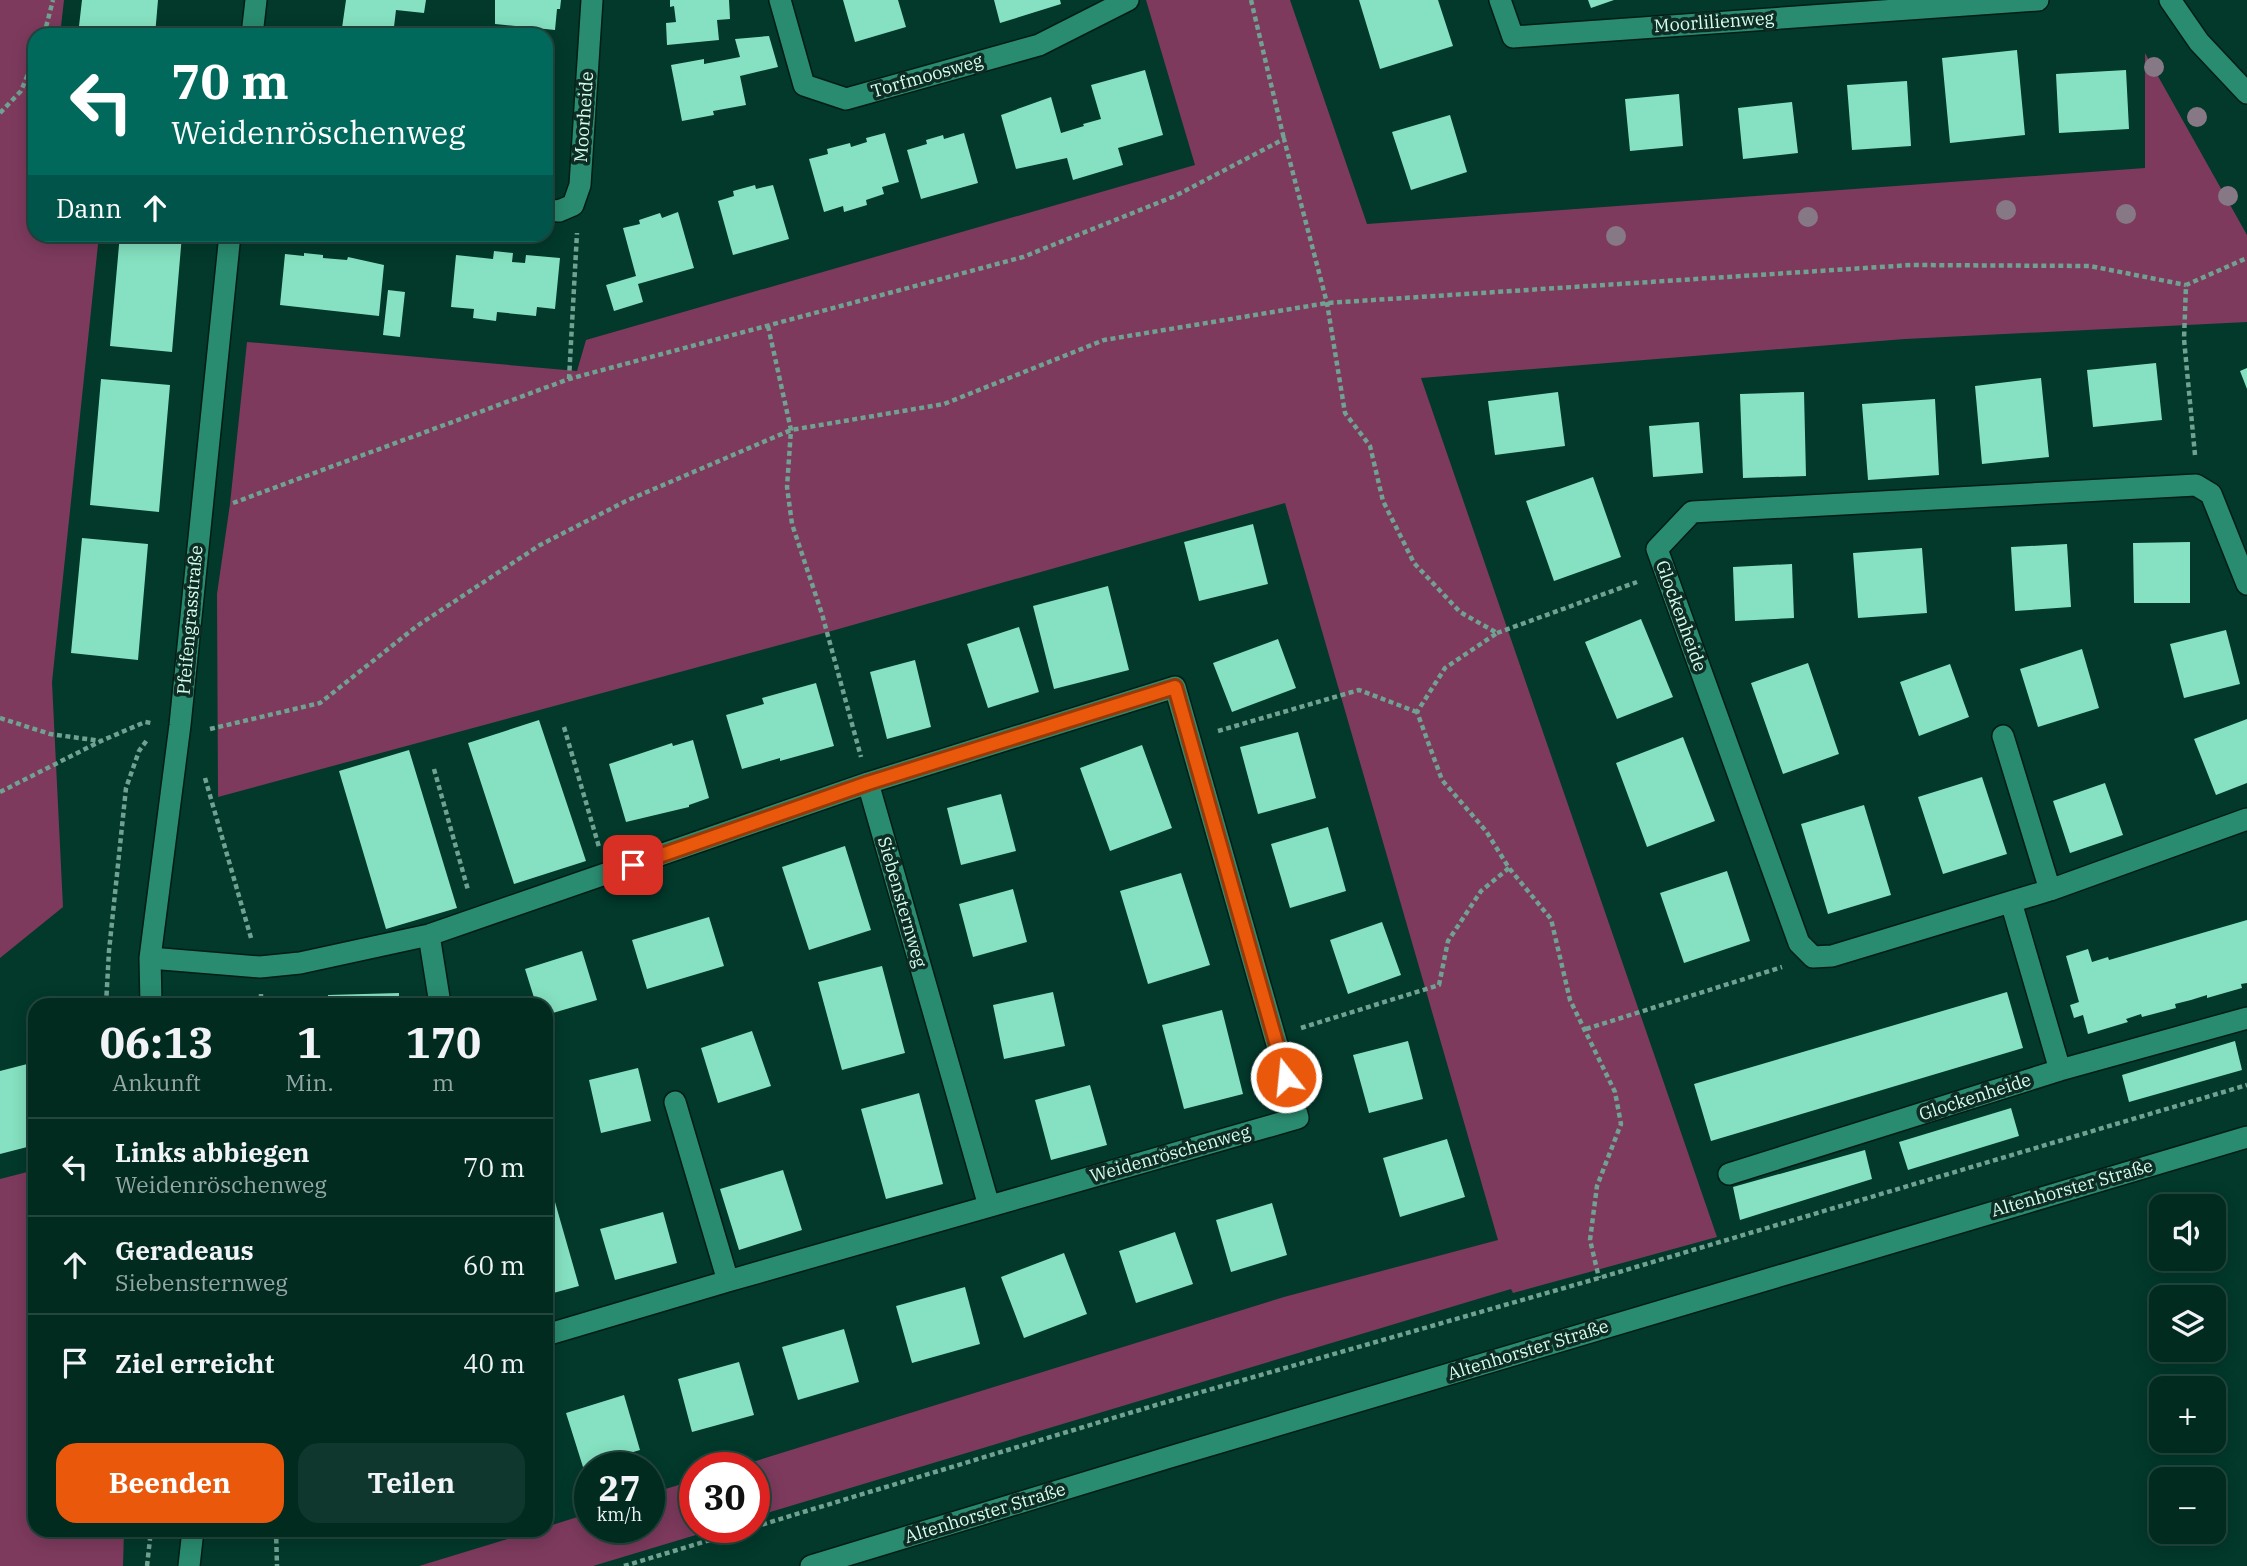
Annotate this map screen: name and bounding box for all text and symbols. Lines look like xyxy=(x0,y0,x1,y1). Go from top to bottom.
street label: Moorlilienweg xyxy=(1653,6,1775,37)
text: 70 m xyxy=(171,49,289,112)
street label: Torfmoosweg xyxy=(868,49,986,102)
icon: left xyxy=(56,56,147,147)
street label: Moorheide xyxy=(569,71,598,163)
text: Weidenröschenweg xyxy=(171,111,466,153)
icon: ahead xyxy=(136,189,174,227)
text: Dann xyxy=(56,191,122,225)
street label: Pfeifengrasstraße xyxy=(172,544,207,696)
street label: Glockenheide xyxy=(1651,557,1712,675)
street label: Siebensternweg xyxy=(873,834,932,970)
pin xyxy=(603,835,663,895)
icon: arrive xyxy=(614,846,652,884)
text: 06:13 xyxy=(100,1015,213,1070)
text: 1 xyxy=(297,1015,322,1070)
text: 170 xyxy=(406,1015,481,1070)
position arrow xyxy=(1249,1040,1323,1114)
text: Ankunft xyxy=(112,1067,201,1097)
text: Min. xyxy=(285,1067,334,1097)
text: m xyxy=(432,1067,454,1097)
street label: Glockenheide xyxy=(1916,1068,2034,1125)
street label: Weidenröschenweg xyxy=(1087,1120,1253,1187)
text: Links abbiegen xyxy=(115,1135,310,1169)
icon: left xyxy=(56,1148,94,1186)
text: 70 m xyxy=(463,1150,525,1184)
street label: Altenhorster Straße xyxy=(1988,1153,2155,1222)
text: Weidenröschenweg xyxy=(115,1169,327,1199)
map controls xyxy=(2149,1194,2226,1544)
button: sound xyxy=(2149,1194,2226,1271)
text: Geradeaus xyxy=(115,1233,254,1267)
icon: ahead xyxy=(56,1246,94,1284)
text: 60 m xyxy=(463,1248,525,1282)
text: Siebensternweg xyxy=(115,1267,288,1297)
button: layers xyxy=(2149,1285,2226,1362)
street label: Altenhorster Straße xyxy=(1445,1314,1611,1385)
icon: arrive xyxy=(56,1344,94,1382)
text: Ziel erreicht xyxy=(115,1346,274,1380)
text: 40 m xyxy=(463,1346,525,1380)
button: + xyxy=(2149,1376,2226,1453)
button: Beenden xyxy=(56,1443,284,1523)
button: Teilen xyxy=(298,1443,525,1523)
speed limit sign: 30 xyxy=(679,1452,770,1543)
text: 27 xyxy=(598,1465,641,1511)
button: − xyxy=(2149,1467,2226,1544)
street label: Altenhorster Straße xyxy=(902,1477,1068,1548)
text: km/h xyxy=(597,1503,642,1526)

